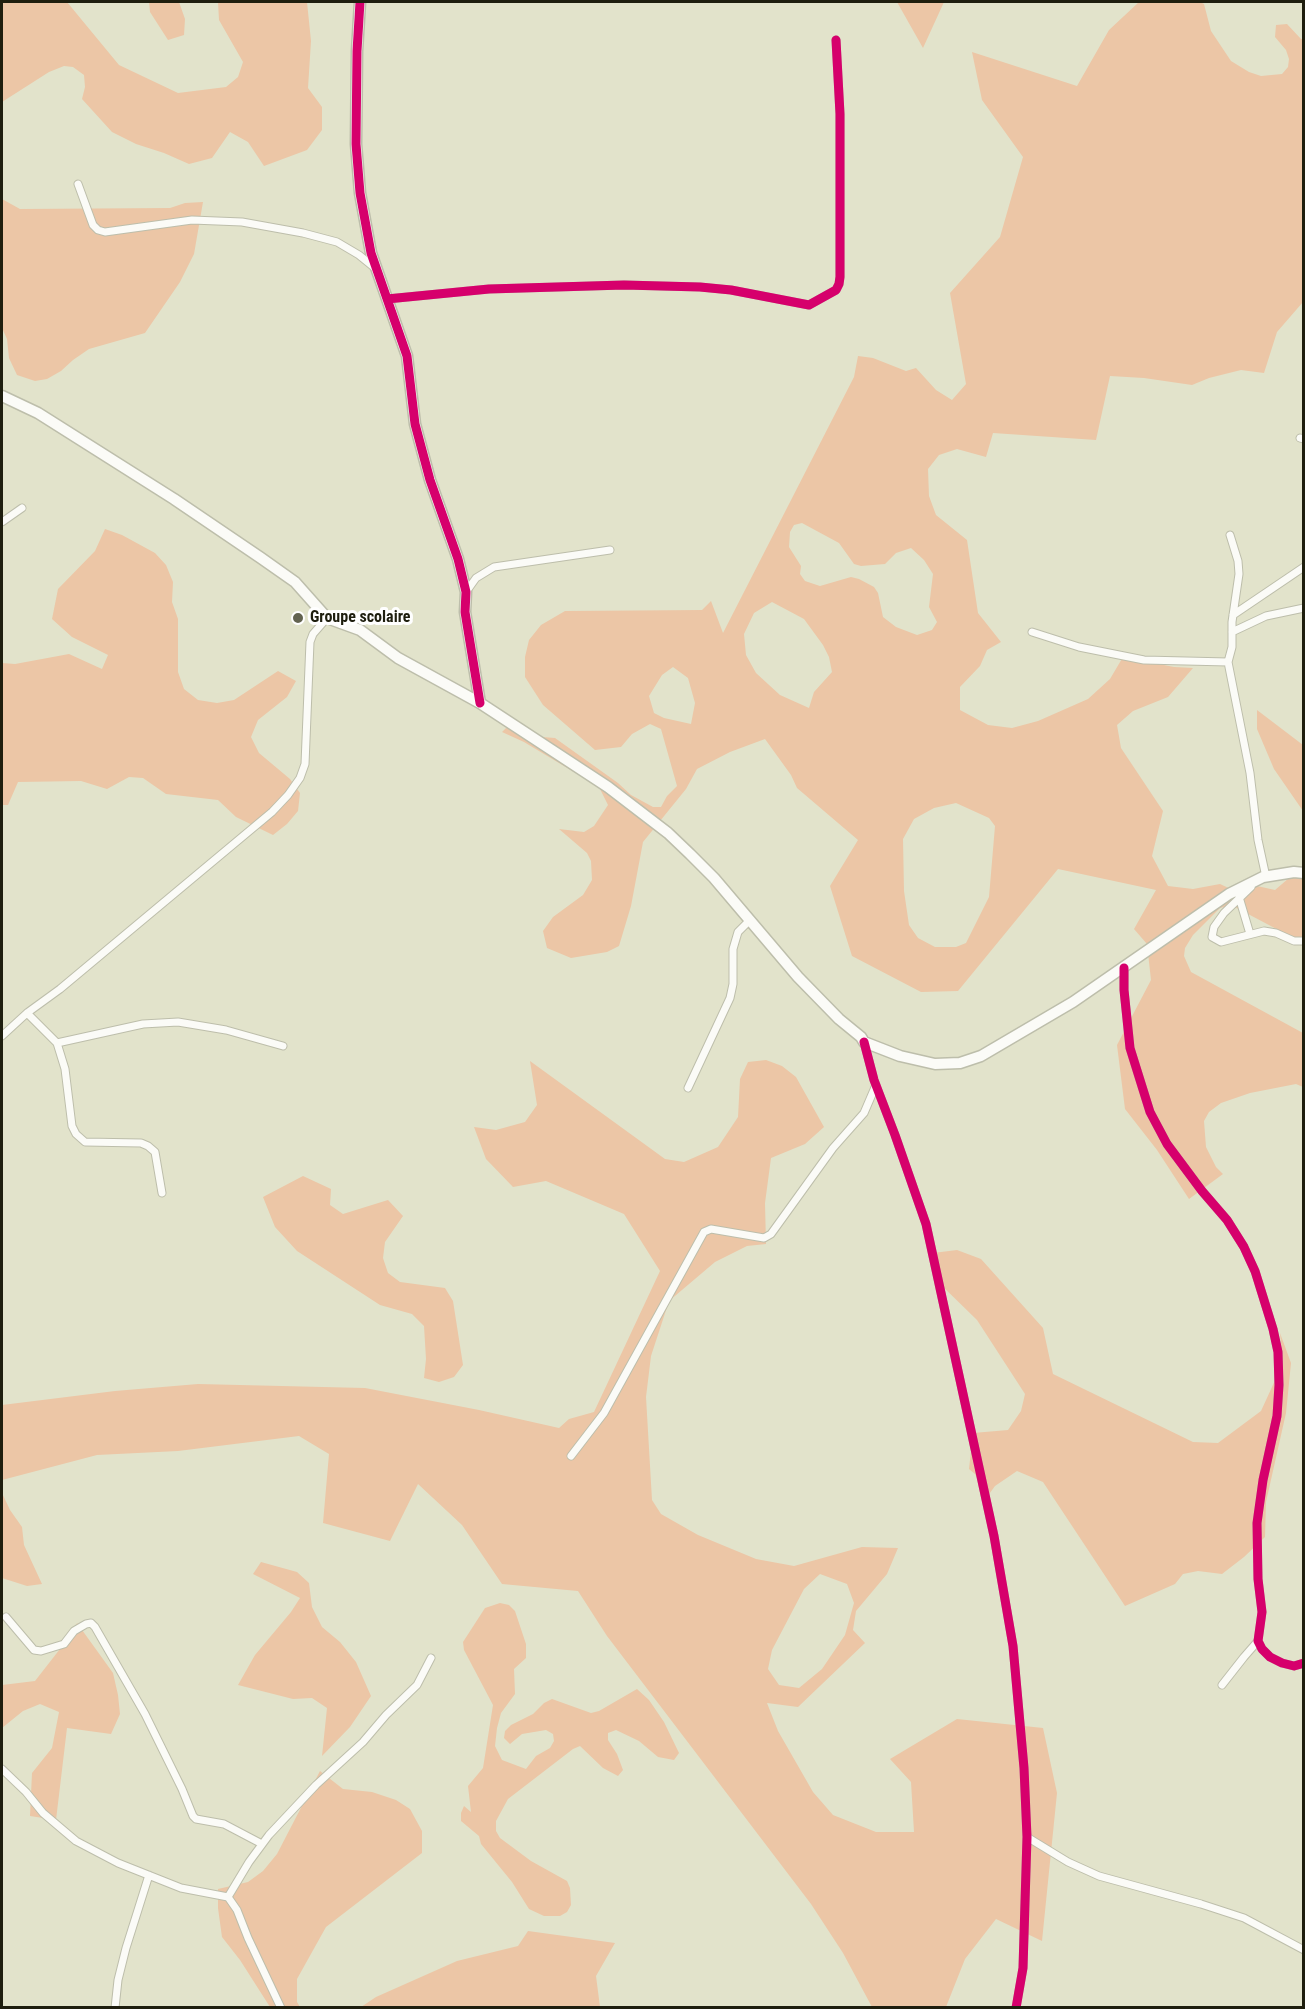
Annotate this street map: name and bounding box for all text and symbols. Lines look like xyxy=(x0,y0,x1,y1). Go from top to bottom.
place label: Groupe scolaire xyxy=(310,608,410,628)
marker: Groupe scolaire xyxy=(291,611,305,625)

